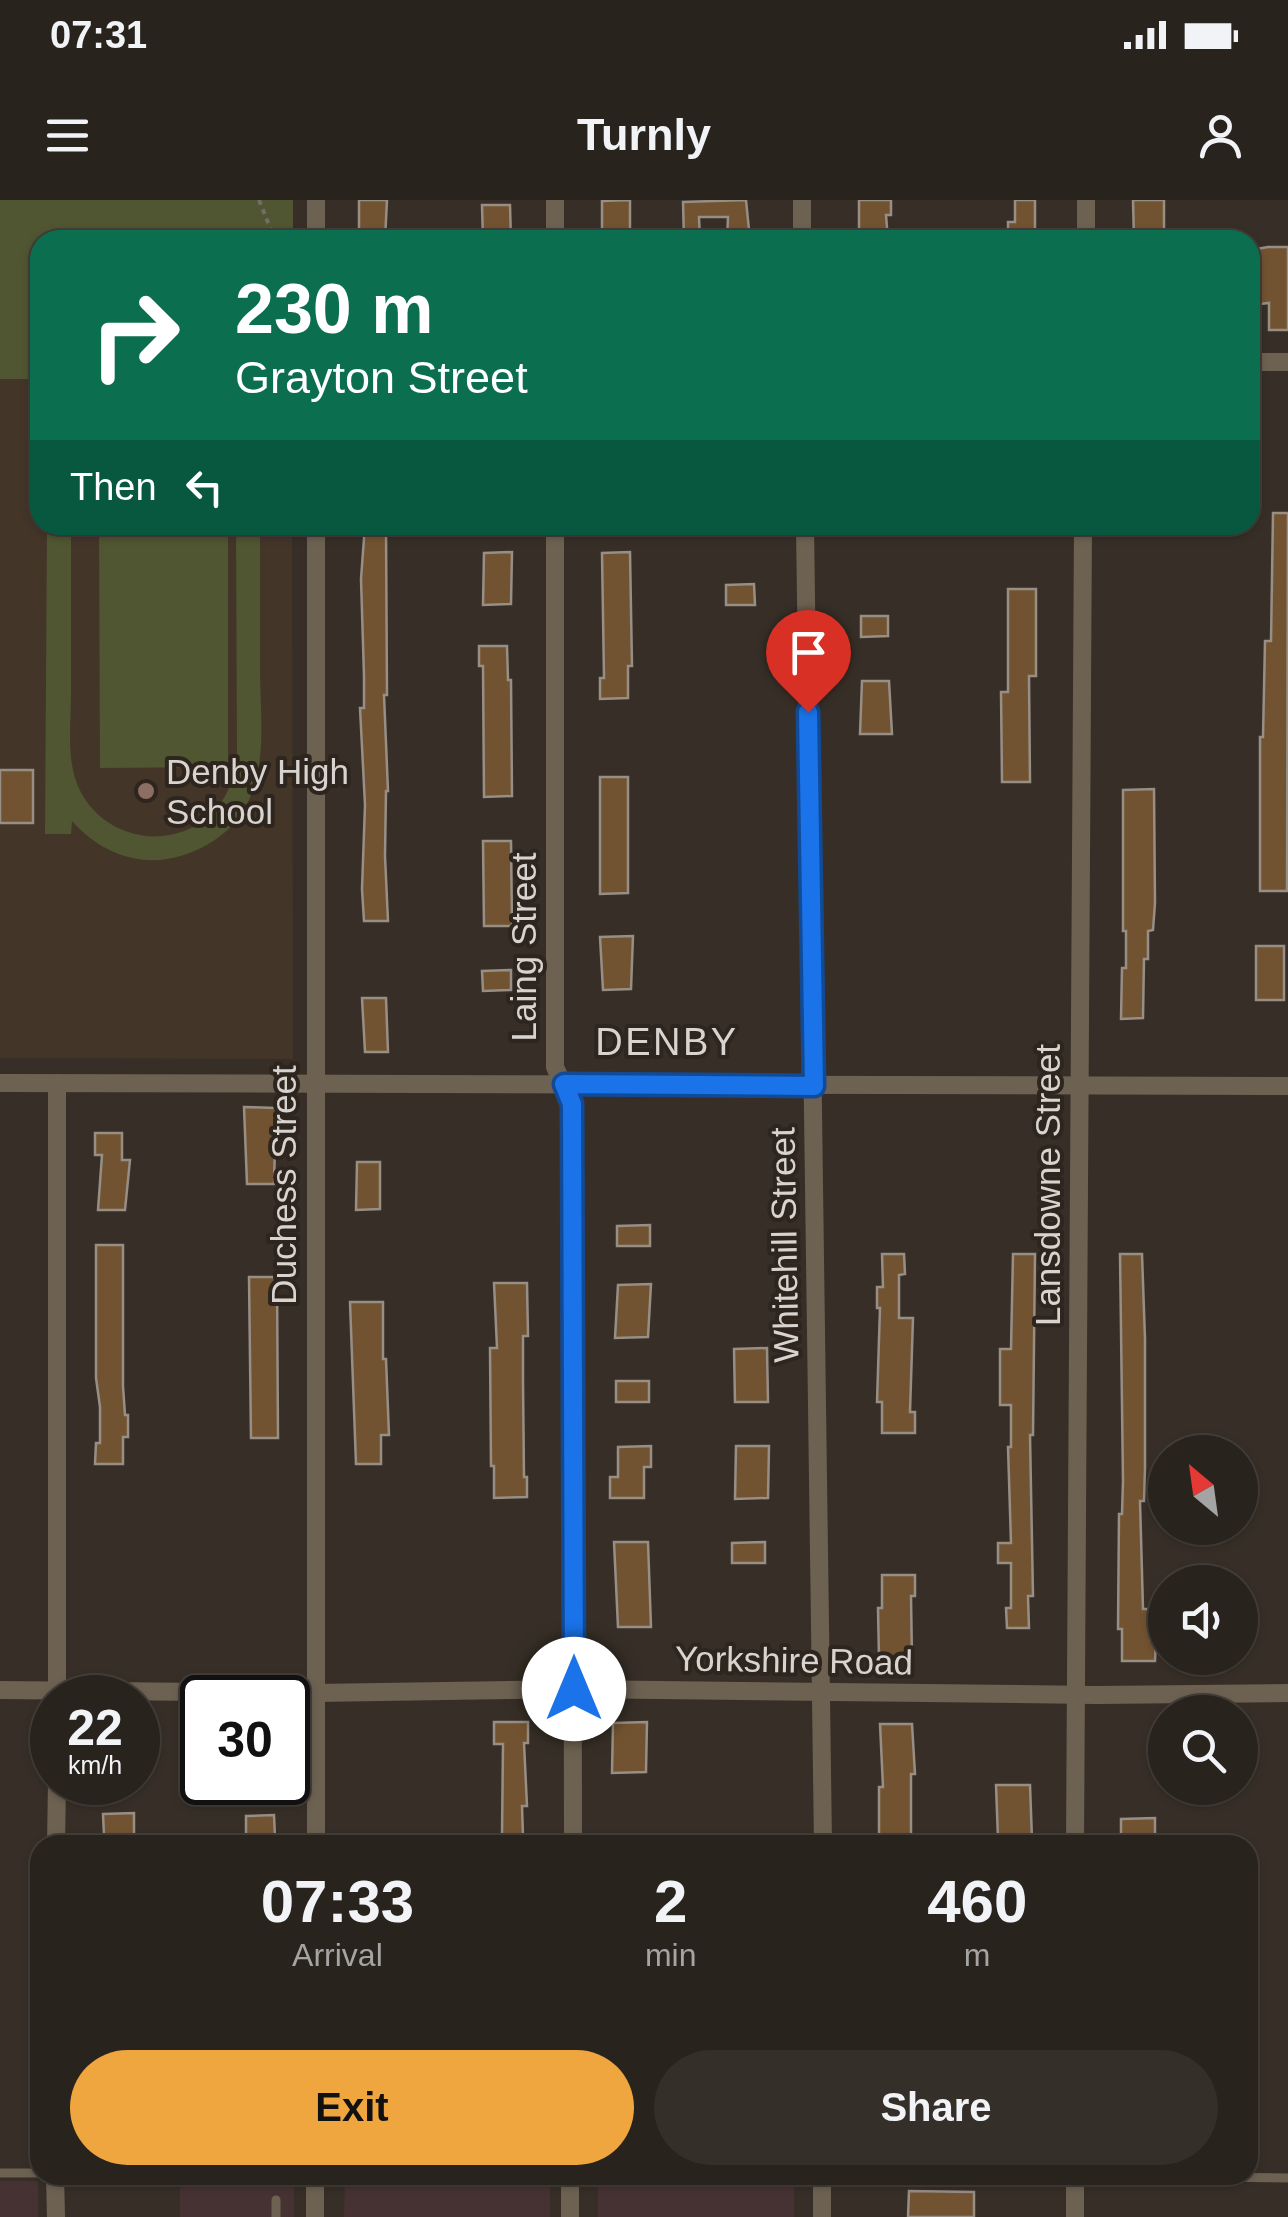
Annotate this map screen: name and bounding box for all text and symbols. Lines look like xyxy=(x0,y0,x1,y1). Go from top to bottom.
text: 07:31 xyxy=(50,14,147,56)
icon: menu xyxy=(40,108,95,163)
icon: person xyxy=(1193,108,1248,163)
text: Turnly xyxy=(577,109,711,160)
icon: right xyxy=(70,270,200,400)
text: 230 m xyxy=(235,270,433,348)
text: Grayton Street xyxy=(235,352,528,403)
icon: left xyxy=(177,460,232,515)
text: Then xyxy=(70,466,157,508)
pin xyxy=(766,610,851,713)
icon: arrive xyxy=(781,625,836,680)
place label: Denby High School xyxy=(166,752,349,831)
marker: Denby High School xyxy=(135,780,157,802)
street label: Laing Street xyxy=(504,852,543,1041)
district label: DENBY xyxy=(595,1021,739,1063)
street label: Lansdowne Street xyxy=(1028,1044,1067,1326)
street label: Duchess Street xyxy=(264,1065,303,1305)
street label: Whitehill Street xyxy=(762,1127,806,1363)
north arrow xyxy=(1148,1435,1258,1545)
map controls xyxy=(1148,1435,1258,1805)
button: sound xyxy=(1148,1565,1258,1675)
position arrow xyxy=(522,1637,626,1741)
street label: Yorkshire Road xyxy=(675,1638,913,1682)
speed limit sign: 30 xyxy=(180,1675,310,1805)
button: search xyxy=(1148,1695,1258,1805)
text: 22 xyxy=(67,1700,123,1756)
text: km/h xyxy=(68,1751,122,1779)
text: 07:33 xyxy=(261,1868,414,1935)
text: 2 xyxy=(654,1868,687,1935)
text: 460 xyxy=(927,1868,1027,1935)
text: Arrival xyxy=(292,1937,383,1973)
text: min xyxy=(645,1937,696,1973)
text: m xyxy=(964,1937,991,1973)
button: Exit xyxy=(70,2050,634,2165)
button: Share xyxy=(654,2050,1218,2165)

